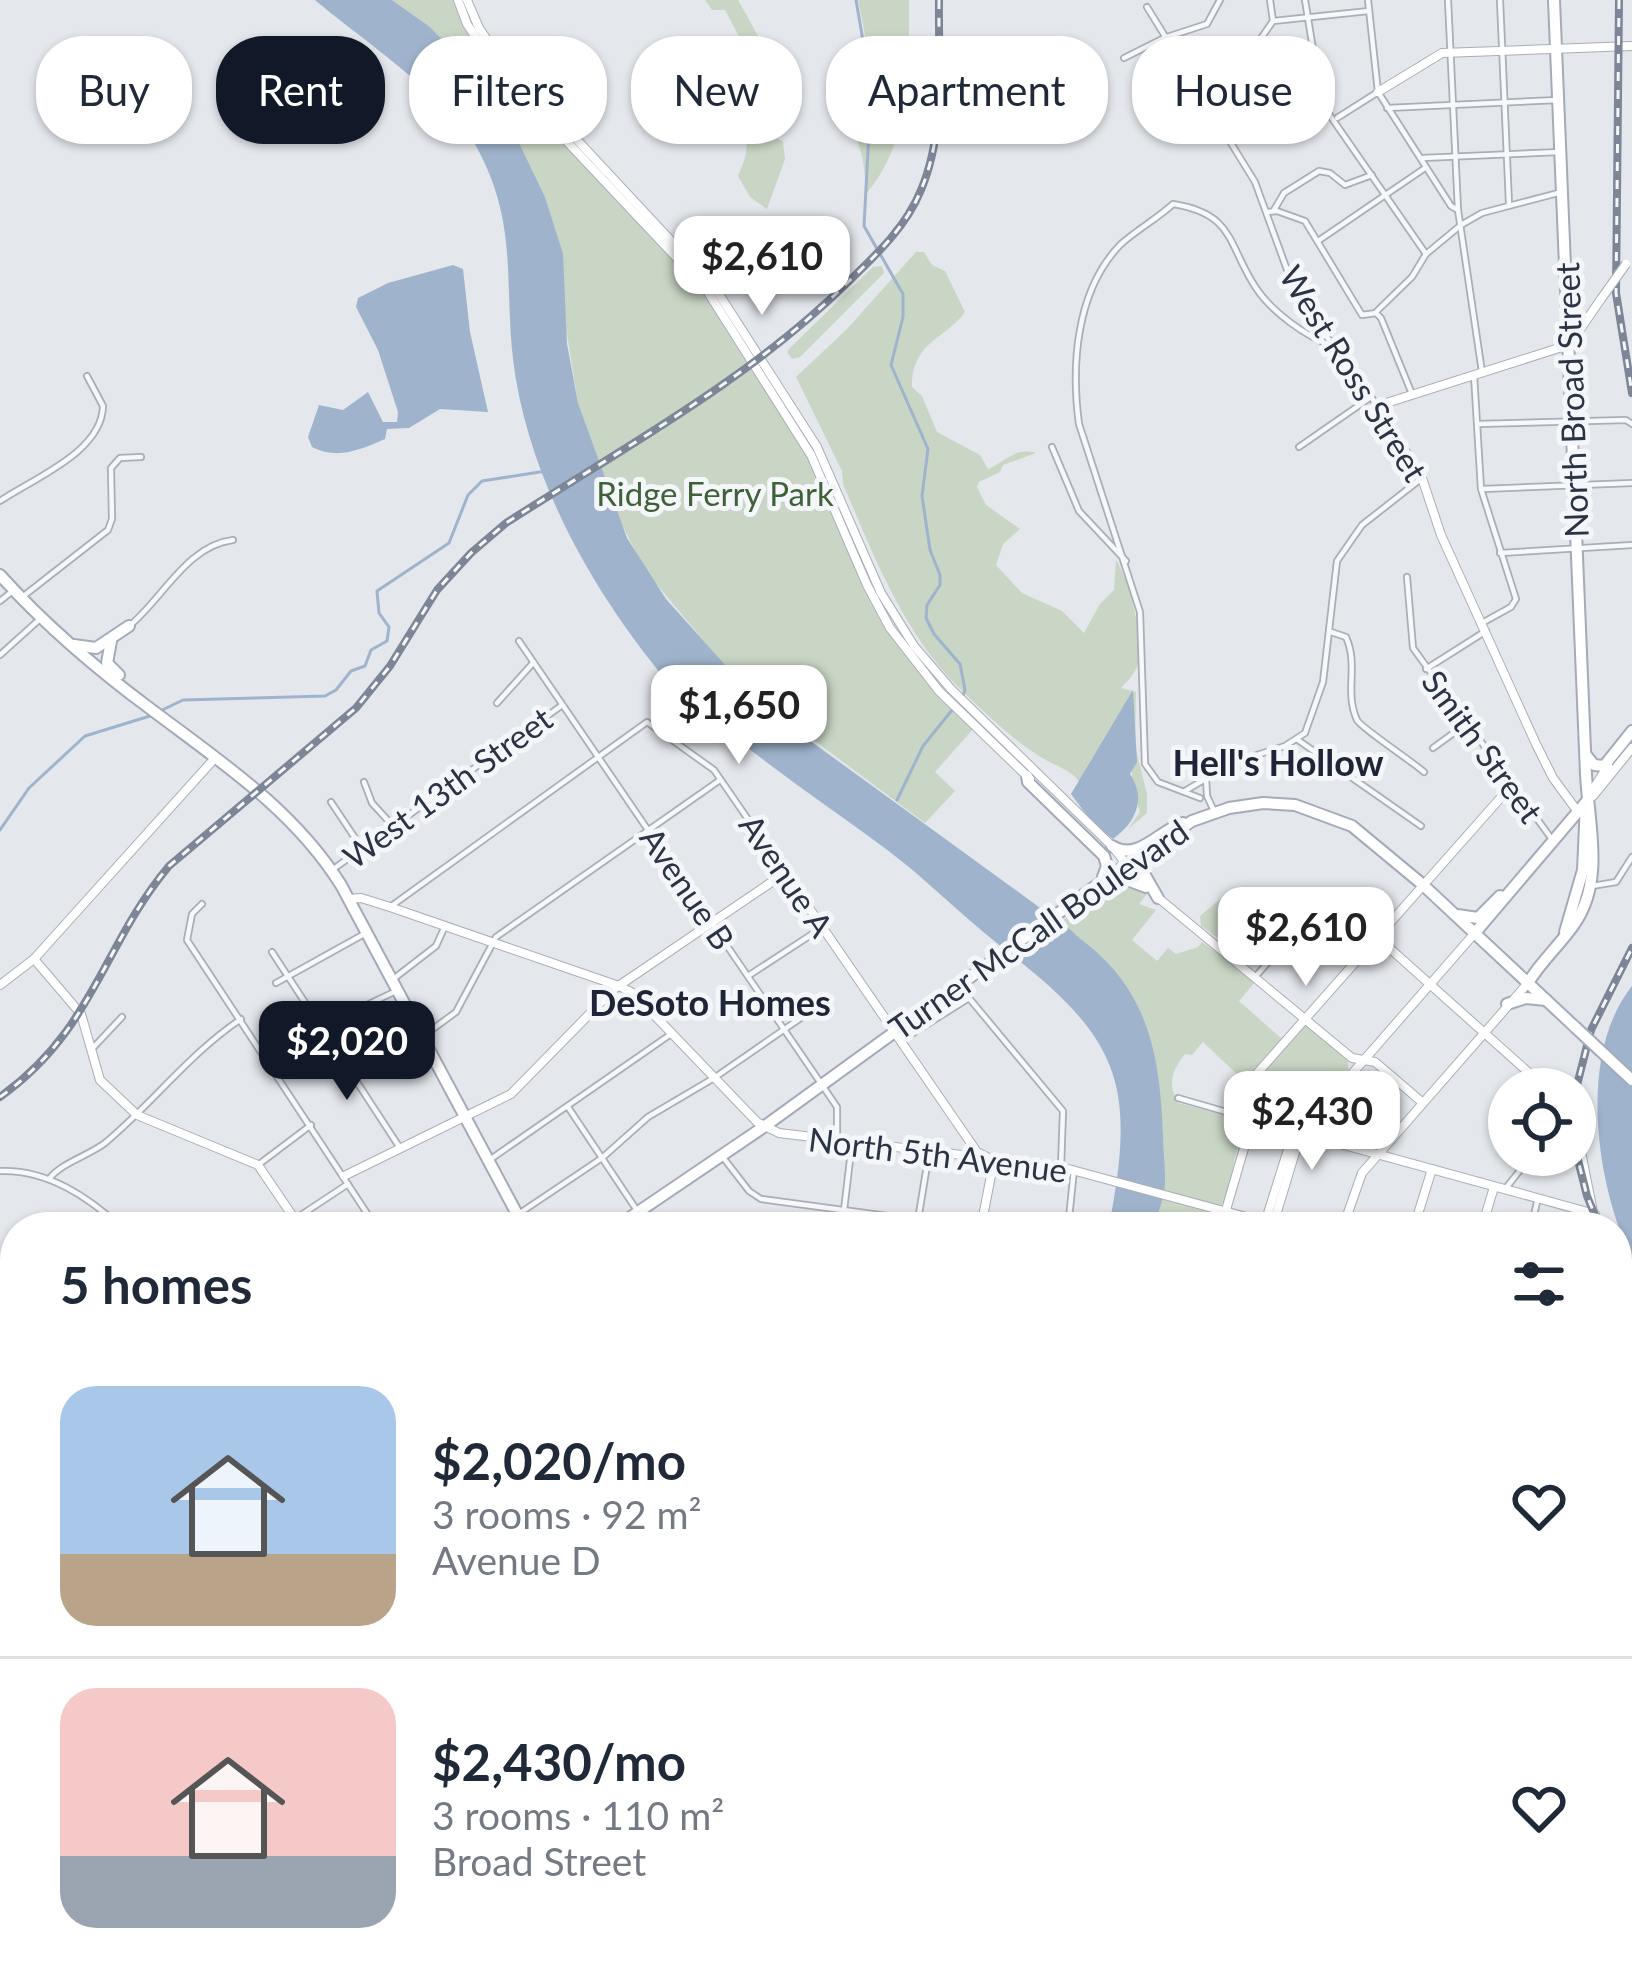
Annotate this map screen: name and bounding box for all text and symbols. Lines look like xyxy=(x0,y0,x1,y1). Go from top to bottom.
chip: Buy xyxy=(36,36,192,144)
chip: Rent xyxy=(216,36,385,144)
chip: Filters xyxy=(409,36,607,144)
chip: New xyxy=(631,36,802,144)
chip: Apartment xyxy=(826,36,1108,144)
chip: House xyxy=(1132,36,1335,144)
pin: $2,610 xyxy=(664,216,860,318)
text: $2,610 xyxy=(701,232,823,278)
street label: West Ross Street xyxy=(1272,258,1436,488)
street label: North Broad Street xyxy=(1546,262,1596,538)
park label: Ridge Ferry Park xyxy=(596,473,834,513)
street label: Smith Street xyxy=(1414,662,1552,830)
pin: $1,650 xyxy=(641,665,837,767)
text: $1,650 xyxy=(678,681,800,727)
street label: West 13th Street xyxy=(335,698,559,876)
district label: Hell's Hollow xyxy=(1172,740,1384,784)
street label: Avenue A xyxy=(732,806,843,944)
street label: Turner McCall Boulevard xyxy=(881,811,1195,1047)
street label: Avenue B xyxy=(633,819,743,957)
pin: $2,610 xyxy=(1208,887,1404,989)
text: $2,610 xyxy=(1245,903,1367,949)
district label: DeSoto Homes xyxy=(589,980,831,1024)
pin: $2,020 xyxy=(249,1001,445,1103)
text: $2,020 xyxy=(286,1017,408,1063)
map controls xyxy=(1488,1068,1596,1176)
button: locate xyxy=(1488,1068,1596,1176)
pin: $2,430 xyxy=(1214,1071,1410,1173)
text: $2,430 xyxy=(1251,1087,1373,1133)
street label: North 5th Avenue xyxy=(806,1118,1070,1190)
icon: filters xyxy=(1506,1251,1572,1317)
text: 5 homes xyxy=(60,1254,252,1315)
text: $2,020/mo xyxy=(432,1430,686,1491)
icon: home xyxy=(156,1434,300,1578)
icon: heart xyxy=(1506,1473,1572,1539)
text: 3 rooms · 92 m² xyxy=(432,1491,702,1537)
text: Avenue D xyxy=(432,1537,601,1583)
text: $2,430/mo xyxy=(432,1731,686,1792)
icon: home xyxy=(156,1736,300,1880)
icon: heart xyxy=(1506,1775,1572,1841)
text: 3 rooms · 110 m² xyxy=(432,1792,724,1838)
text: Broad Street xyxy=(432,1838,646,1884)

